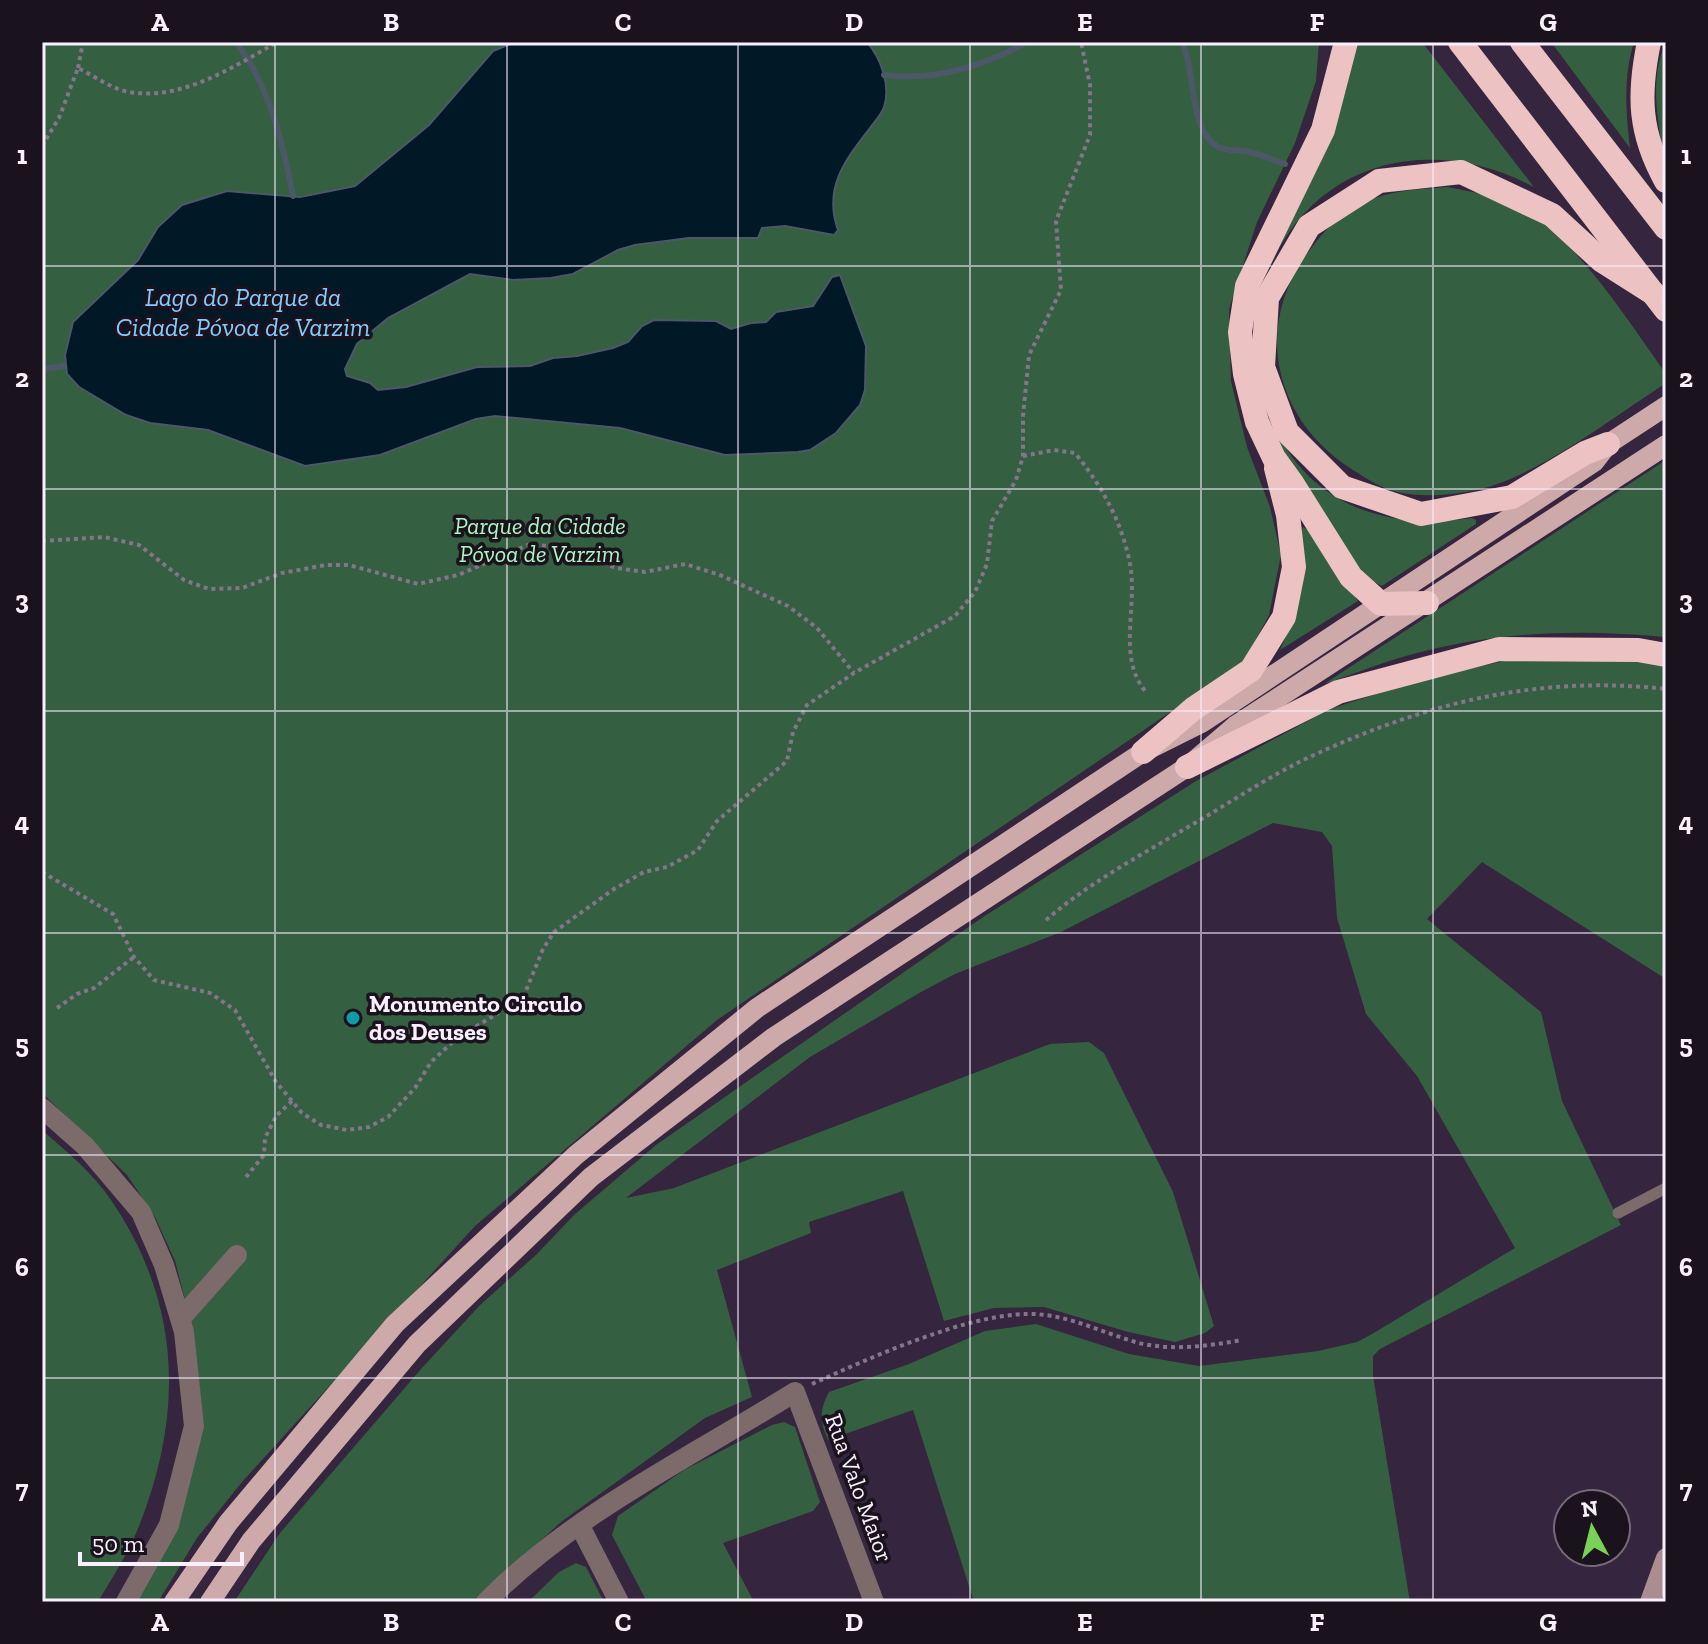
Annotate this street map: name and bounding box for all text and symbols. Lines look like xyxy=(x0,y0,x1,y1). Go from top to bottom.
text: A xyxy=(151,6,169,38)
text: B xyxy=(383,6,399,38)
text: C xyxy=(615,6,631,38)
text: D xyxy=(845,6,863,38)
text: E xyxy=(1077,6,1093,38)
text: F xyxy=(1310,6,1325,38)
text: G xyxy=(1539,6,1557,38)
text: 1 xyxy=(17,139,28,171)
text: 1 xyxy=(1681,139,1692,171)
water label: Lago do Parque da Cidade Póvoa de Varzim xyxy=(116,281,370,343)
text: 2 xyxy=(15,362,29,394)
text: 2 xyxy=(1679,362,1693,394)
park label: Parque da Cidade Póvoa de Varzim xyxy=(454,511,626,568)
text: 3 xyxy=(15,584,29,616)
text: 3 xyxy=(1679,584,1693,616)
text: 4 xyxy=(15,806,30,838)
text: 4 xyxy=(1679,806,1694,838)
place label: Monumento Circulo dos Deuses xyxy=(369,989,583,1046)
marker: Monumento Circulo dos Deuses xyxy=(344,1009,362,1027)
text: 5 xyxy=(15,1028,29,1060)
text: 5 xyxy=(1679,1028,1693,1060)
text: 6 xyxy=(15,1251,29,1283)
text: 6 xyxy=(1679,1251,1693,1283)
street label: Rua Valo Maior xyxy=(819,1410,900,1566)
text: 7 xyxy=(16,1473,29,1505)
text: 7 xyxy=(1680,1473,1693,1505)
north arrow xyxy=(1552,1488,1632,1568)
text: N xyxy=(1580,1494,1600,1523)
scale bar xyxy=(80,1516,242,1566)
text: 50 m xyxy=(92,1529,145,1558)
text: A xyxy=(151,1606,169,1638)
text: B xyxy=(383,1606,399,1638)
text: C xyxy=(615,1606,631,1638)
text: D xyxy=(845,1606,863,1638)
text: E xyxy=(1077,1606,1093,1638)
text: F xyxy=(1310,1606,1325,1638)
text: G xyxy=(1539,1606,1557,1638)

